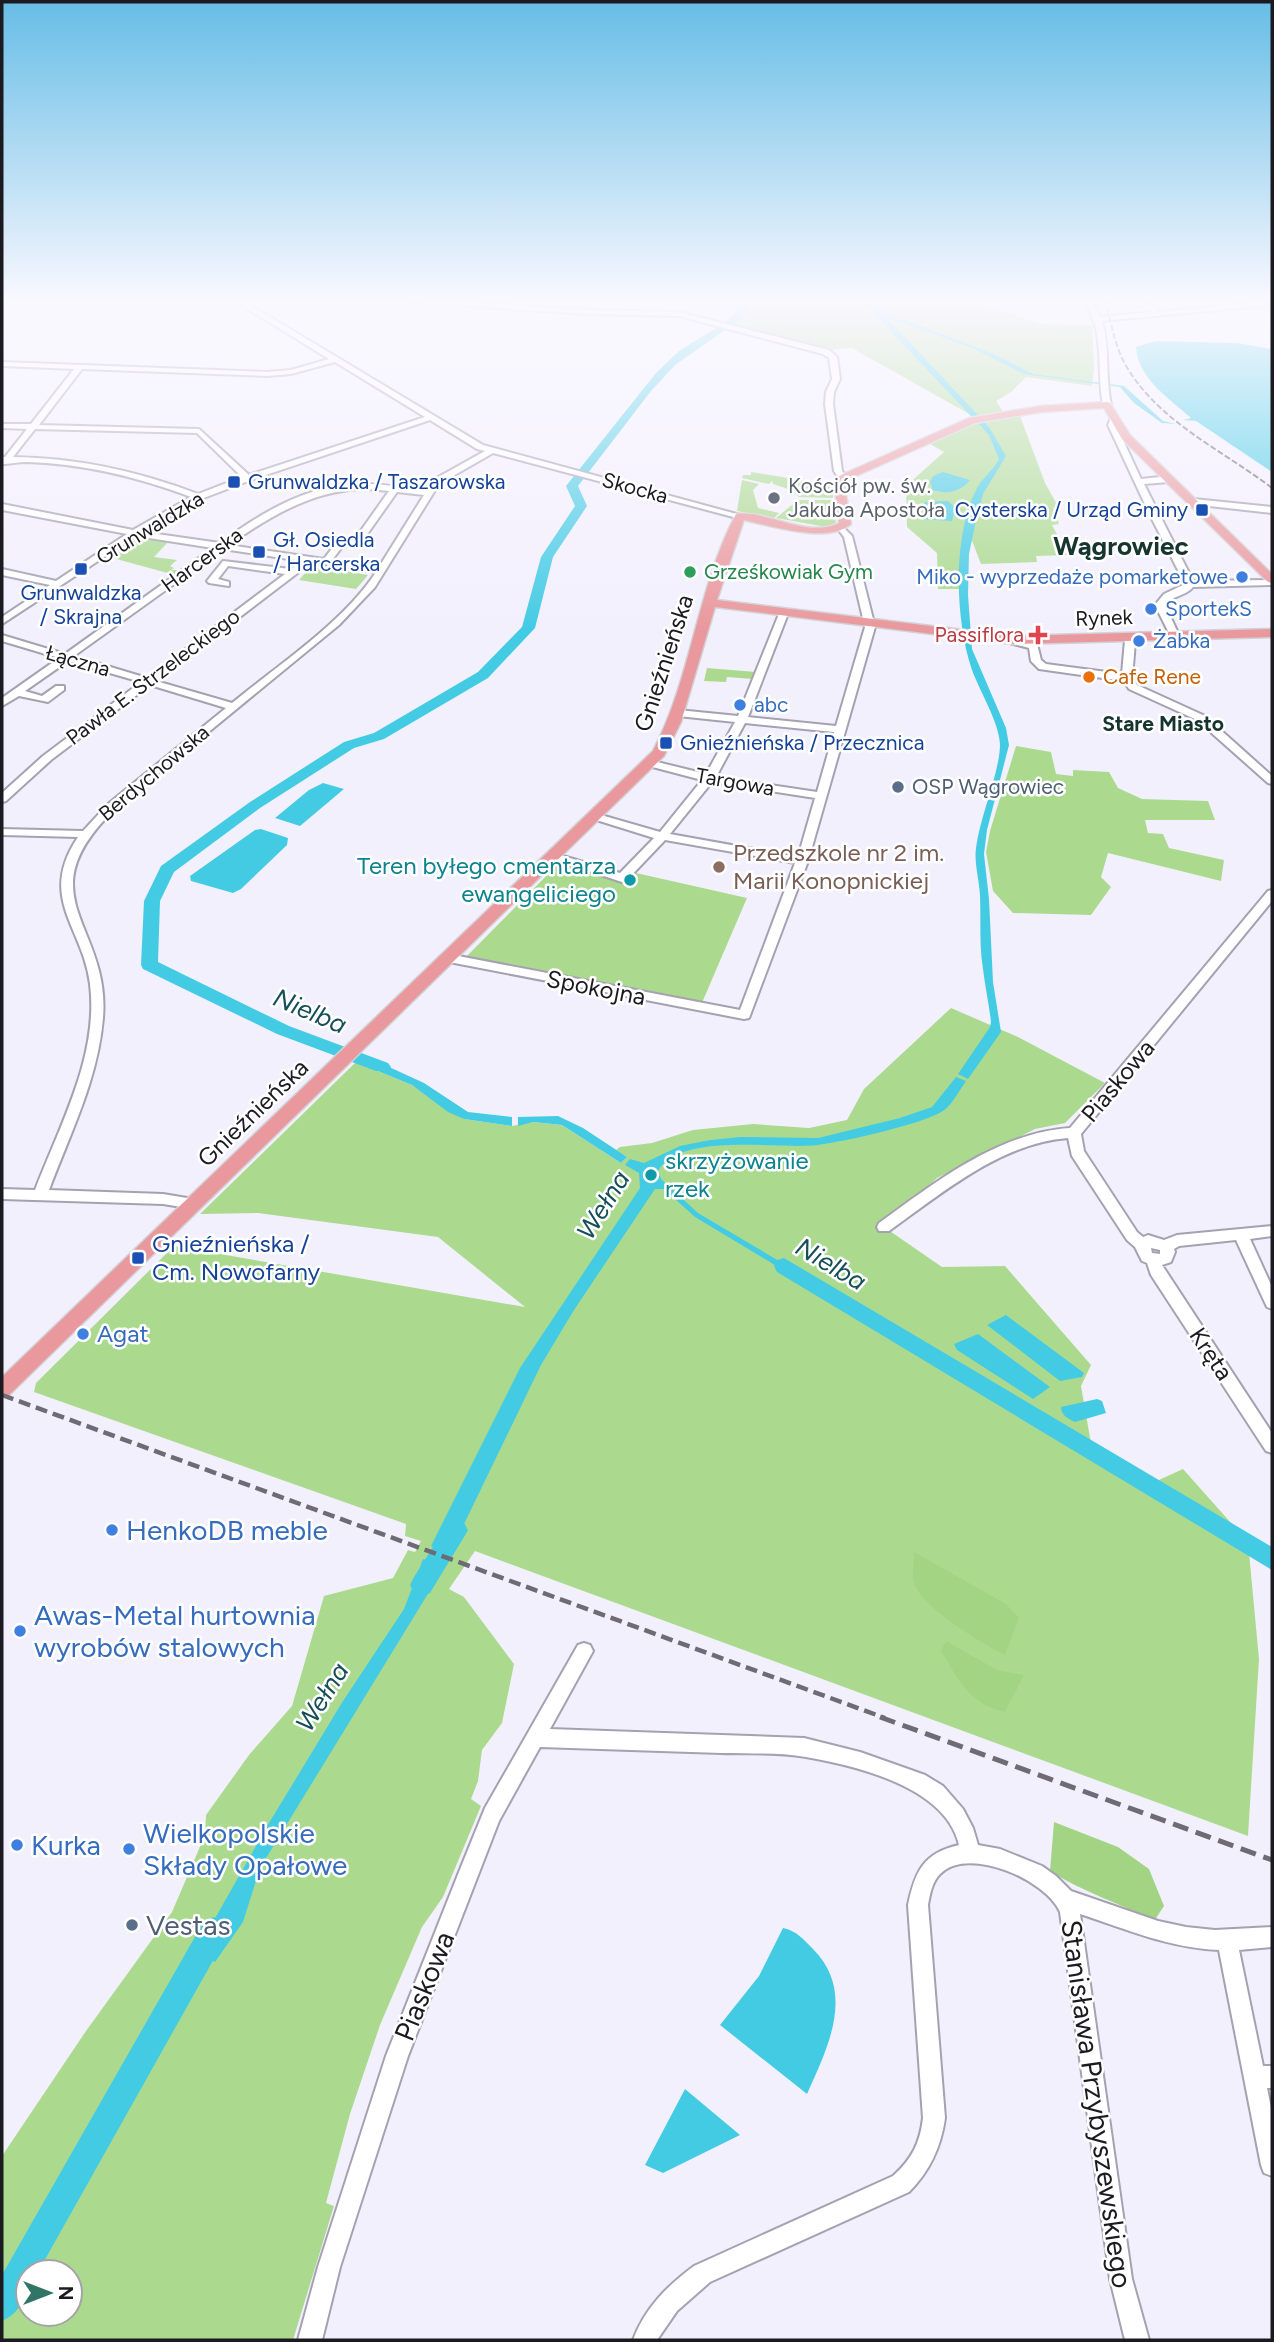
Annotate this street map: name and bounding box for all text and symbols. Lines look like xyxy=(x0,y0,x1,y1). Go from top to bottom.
street label: Skocka xyxy=(600,467,671,508)
place label: Grunwaldzka / Taszarowska xyxy=(248,469,505,494)
place label: Kościół pw. św. Jakuba Apostoła xyxy=(788,473,945,522)
marker: Grunwaldzka / Taszarowska xyxy=(226,474,242,490)
street label: Grunwaldzka xyxy=(91,486,208,569)
marker: Kościół pw. św. Jakuba Apostoła xyxy=(766,490,782,506)
place label: Cysterska / Urząd Gminy xyxy=(955,497,1188,522)
marker: Cysterska / Urząd Gminy xyxy=(1194,502,1210,518)
street label: Harcerska xyxy=(156,522,247,597)
place label: Gł. Osiedla / Harcerska xyxy=(273,527,380,576)
district label: Wągrowiec xyxy=(1053,530,1189,562)
marker: Gł. Osiedla / Harcerska xyxy=(251,544,267,560)
place label: Grześkowiak Gym xyxy=(704,559,873,584)
marker: Grunwaldzka / Skrajna xyxy=(73,561,89,577)
marker: Grześkowiak Gym xyxy=(682,564,698,580)
place label: Miko - wyprzedaże pomarketowe xyxy=(916,564,1228,589)
marker: Miko - wyprzedaże pomarketowe xyxy=(1234,569,1250,585)
place label: Grunwaldzka / Skrajna xyxy=(20,580,142,629)
street label: Gnieźnieńska xyxy=(628,591,699,735)
place label: SportekS xyxy=(1165,596,1252,621)
marker: SportekS xyxy=(1143,601,1159,617)
street label: Pawła E. Strzeleckiego xyxy=(61,603,244,750)
street label: Rynek xyxy=(1075,604,1134,631)
place label: Passiflora xyxy=(935,622,1024,647)
marker: Passiflora xyxy=(1030,627,1046,643)
place label: Żabka xyxy=(1153,628,1210,653)
marker: Żabka xyxy=(1131,633,1147,649)
street label: Łączna xyxy=(43,639,113,682)
place label: Cafe Rene xyxy=(1103,664,1201,689)
marker: Cafe Rene xyxy=(1081,669,1097,685)
place label: abc xyxy=(754,692,788,717)
marker: abc xyxy=(732,697,748,713)
district label: Stare Miasto xyxy=(1102,711,1224,736)
street label: Berdychowska xyxy=(93,719,214,826)
place label: Gnieźnieńska / Przecznica xyxy=(680,730,924,755)
marker: Gnieźnieńska / Przecznica xyxy=(658,735,674,751)
street label: Targowa xyxy=(694,762,776,801)
place label: OSP Wągrowiec xyxy=(912,774,1064,799)
marker: OSP Wągrowiec xyxy=(890,779,906,795)
place label: Przedszkole nr 2 im. Marii Konopnickiej xyxy=(733,838,944,895)
place label: Teren byłego cmentarza ewangeliciego xyxy=(357,851,616,908)
marker: Przedszkole nr 2 im. Marii Konopnickiej xyxy=(711,859,727,875)
marker: Teren byłego cmentarza ewangeliciego xyxy=(622,872,638,888)
street label: Spokojna xyxy=(544,964,648,1011)
water label: Nielba xyxy=(268,981,352,1041)
street label: Piaskowa xyxy=(1075,1034,1160,1128)
street label: Gnieźnieńska xyxy=(191,1053,314,1173)
place label: skrzyżowanie rzek xyxy=(665,1146,809,1203)
water label: Wełna xyxy=(569,1165,637,1245)
marker: skrzyżowanie rzek xyxy=(643,1167,659,1183)
place label: Gnieźnieńska / Cm. Nowofarny xyxy=(152,1229,321,1286)
water label: Nielba xyxy=(790,1231,872,1297)
marker: Gnieźnieńska / Cm. Nowofarny xyxy=(130,1250,146,1266)
place label: Agat xyxy=(97,1319,149,1348)
street label: Kręta xyxy=(1183,1322,1239,1385)
marker: Agat xyxy=(75,1326,91,1342)
place label: HenkoDB meble xyxy=(126,1513,328,1547)
marker: HenkoDB meble xyxy=(104,1522,120,1538)
place label: Awas-Metal hurtownia wyrobów stalowych xyxy=(34,1598,316,1664)
marker: Awas-Metal hurtownia wyrobów stalowych xyxy=(12,1623,28,1639)
water label: Wełna xyxy=(288,1657,356,1737)
place label: Wielkopolskie Składy Opałowe xyxy=(143,1816,347,1882)
place label: Kurka xyxy=(31,1828,101,1862)
marker: Kurka xyxy=(9,1837,25,1853)
marker: Wielkopolskie Składy Opałowe xyxy=(121,1841,137,1857)
place label: Vestas xyxy=(146,1908,230,1942)
marker: Vestas xyxy=(124,1917,140,1933)
street label: Stanisława Przybyszewskiego xyxy=(1054,1918,1140,2290)
street label: Piaskowa xyxy=(387,1926,461,2046)
north arrow xyxy=(14,2258,84,2328)
text: N xyxy=(54,2286,77,2300)

